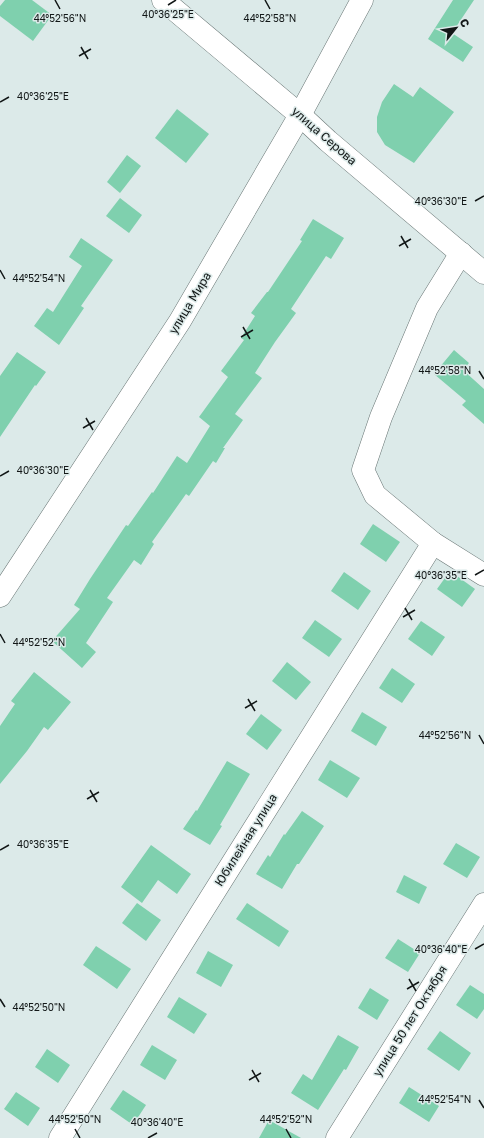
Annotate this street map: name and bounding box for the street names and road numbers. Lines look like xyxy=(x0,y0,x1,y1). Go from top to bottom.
street label: улица Серова xyxy=(289,103,360,168)
street label: улица Мира xyxy=(165,269,214,337)
street label: Юбилейная улица xyxy=(211,791,280,889)
street label: улица 50 лет Октября xyxy=(369,962,450,1079)

